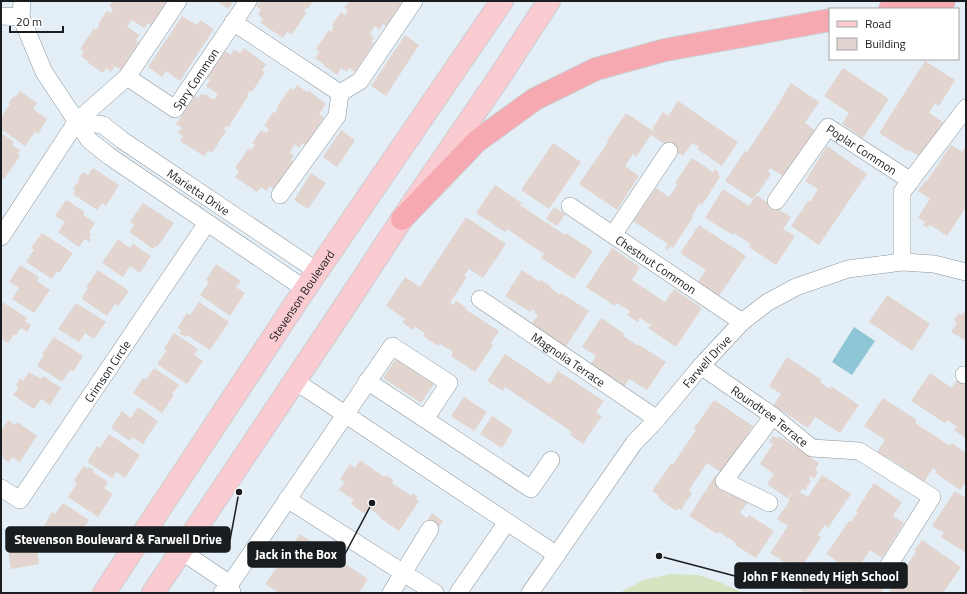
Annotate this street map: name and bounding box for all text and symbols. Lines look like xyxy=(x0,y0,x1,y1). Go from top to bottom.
scale bar xyxy=(10,8,63,34)
legend xyxy=(829,8,959,60)
text: 20 m xyxy=(16,12,42,31)
text: Road xyxy=(865,14,891,33)
text: Building xyxy=(865,34,906,53)
street label: Spry Common xyxy=(168,44,223,114)
street label: Poplar Common xyxy=(823,119,901,179)
street label: Marietta Drive xyxy=(163,164,234,220)
street label: Chestnut Common xyxy=(612,230,701,298)
street label: Stevenson Boulevard xyxy=(264,246,339,345)
street label: Magnolia Terrace xyxy=(528,327,609,391)
street label: Farwell Drive xyxy=(677,330,735,392)
street label: Crimson Circle xyxy=(79,336,135,406)
street label: Roundtree Terrace xyxy=(727,380,813,451)
callout: Stevenson Boulevard & Farwell Drive xyxy=(6,527,230,552)
text: Stevenson Boulevard & Farwell Drive xyxy=(14,529,222,549)
callout: Jack in the Box xyxy=(248,542,345,567)
text: Jack in the Box xyxy=(255,544,337,564)
callout: John F Kennedy High School xyxy=(735,563,907,588)
text: John F Kennedy High School xyxy=(743,566,899,586)

